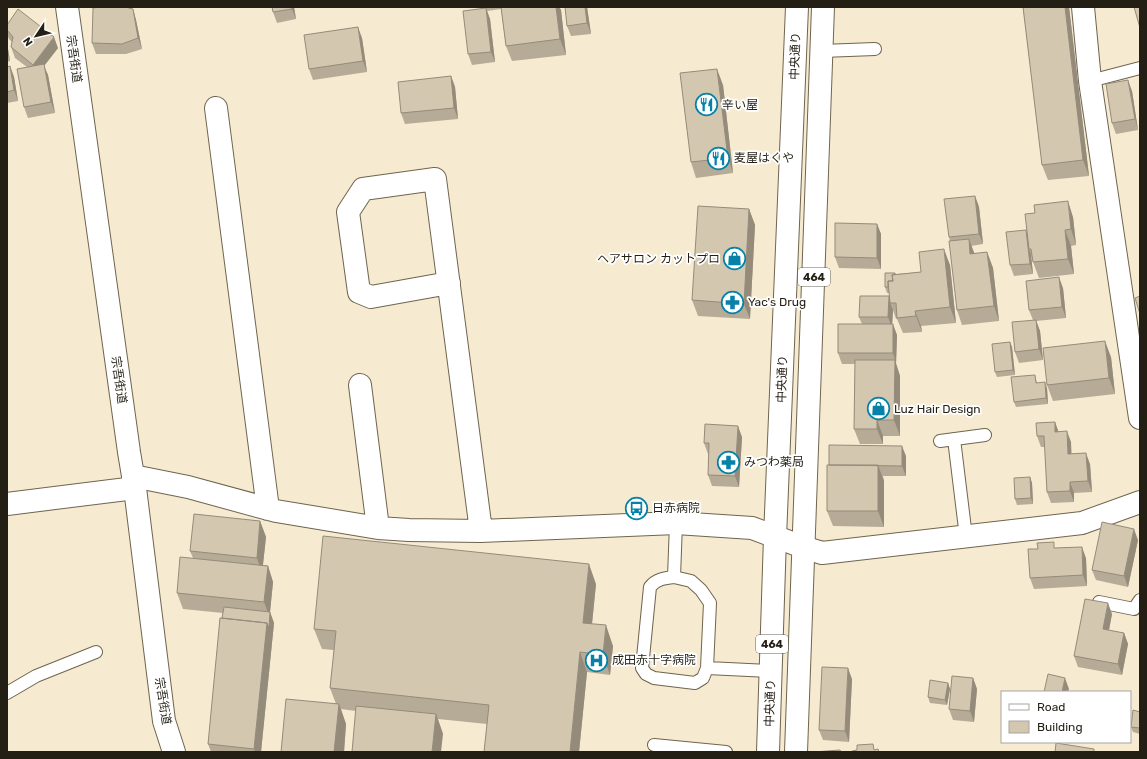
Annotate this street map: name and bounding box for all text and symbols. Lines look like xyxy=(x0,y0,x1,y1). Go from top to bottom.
north arrow xyxy=(16,16,56,56)
street label: 中央通り xyxy=(787,32,803,80)
text: N xyxy=(21,34,36,48)
street label: 宗吾街道 xyxy=(64,34,84,84)
restaurant icon: 辛い屋 xyxy=(694,92,720,118)
place label: 辛い屋 xyxy=(722,98,758,112)
restaurant icon: 麦屋はくや xyxy=(705,145,731,171)
place label: 麦屋はくや xyxy=(734,151,794,165)
shop icon: ヘアサロン カットプロ xyxy=(722,246,748,272)
place label: ヘアサロン カットプロ xyxy=(597,252,720,266)
road number: 464 xyxy=(798,268,830,286)
pharmacy icon: Yac's Drug xyxy=(720,289,746,315)
place label: Yac's Drug xyxy=(748,295,806,309)
street label: 宗吾街道 xyxy=(109,355,129,405)
street label: 中央通り xyxy=(774,355,790,403)
shop icon: Luz Hair Design xyxy=(865,396,891,422)
place label: Luz Hair Design xyxy=(894,402,981,416)
pharmacy icon: みつわ薬局 xyxy=(715,449,741,475)
place label: みつわ薬局 xyxy=(744,455,804,469)
bus stop icon: 日赤病院 xyxy=(623,495,649,521)
place label: 日赤病院 xyxy=(652,501,700,515)
road number: 464 xyxy=(756,635,788,653)
hospital icon: 成田赤十字病院 xyxy=(584,647,610,673)
place label: 成田赤十字病院 xyxy=(612,653,696,667)
street label: 宗吾街道 xyxy=(152,676,174,726)
street label: 中央通り xyxy=(762,679,778,727)
legend xyxy=(1001,691,1131,743)
text: Road xyxy=(1037,700,1065,714)
text: Building xyxy=(1037,720,1083,734)

